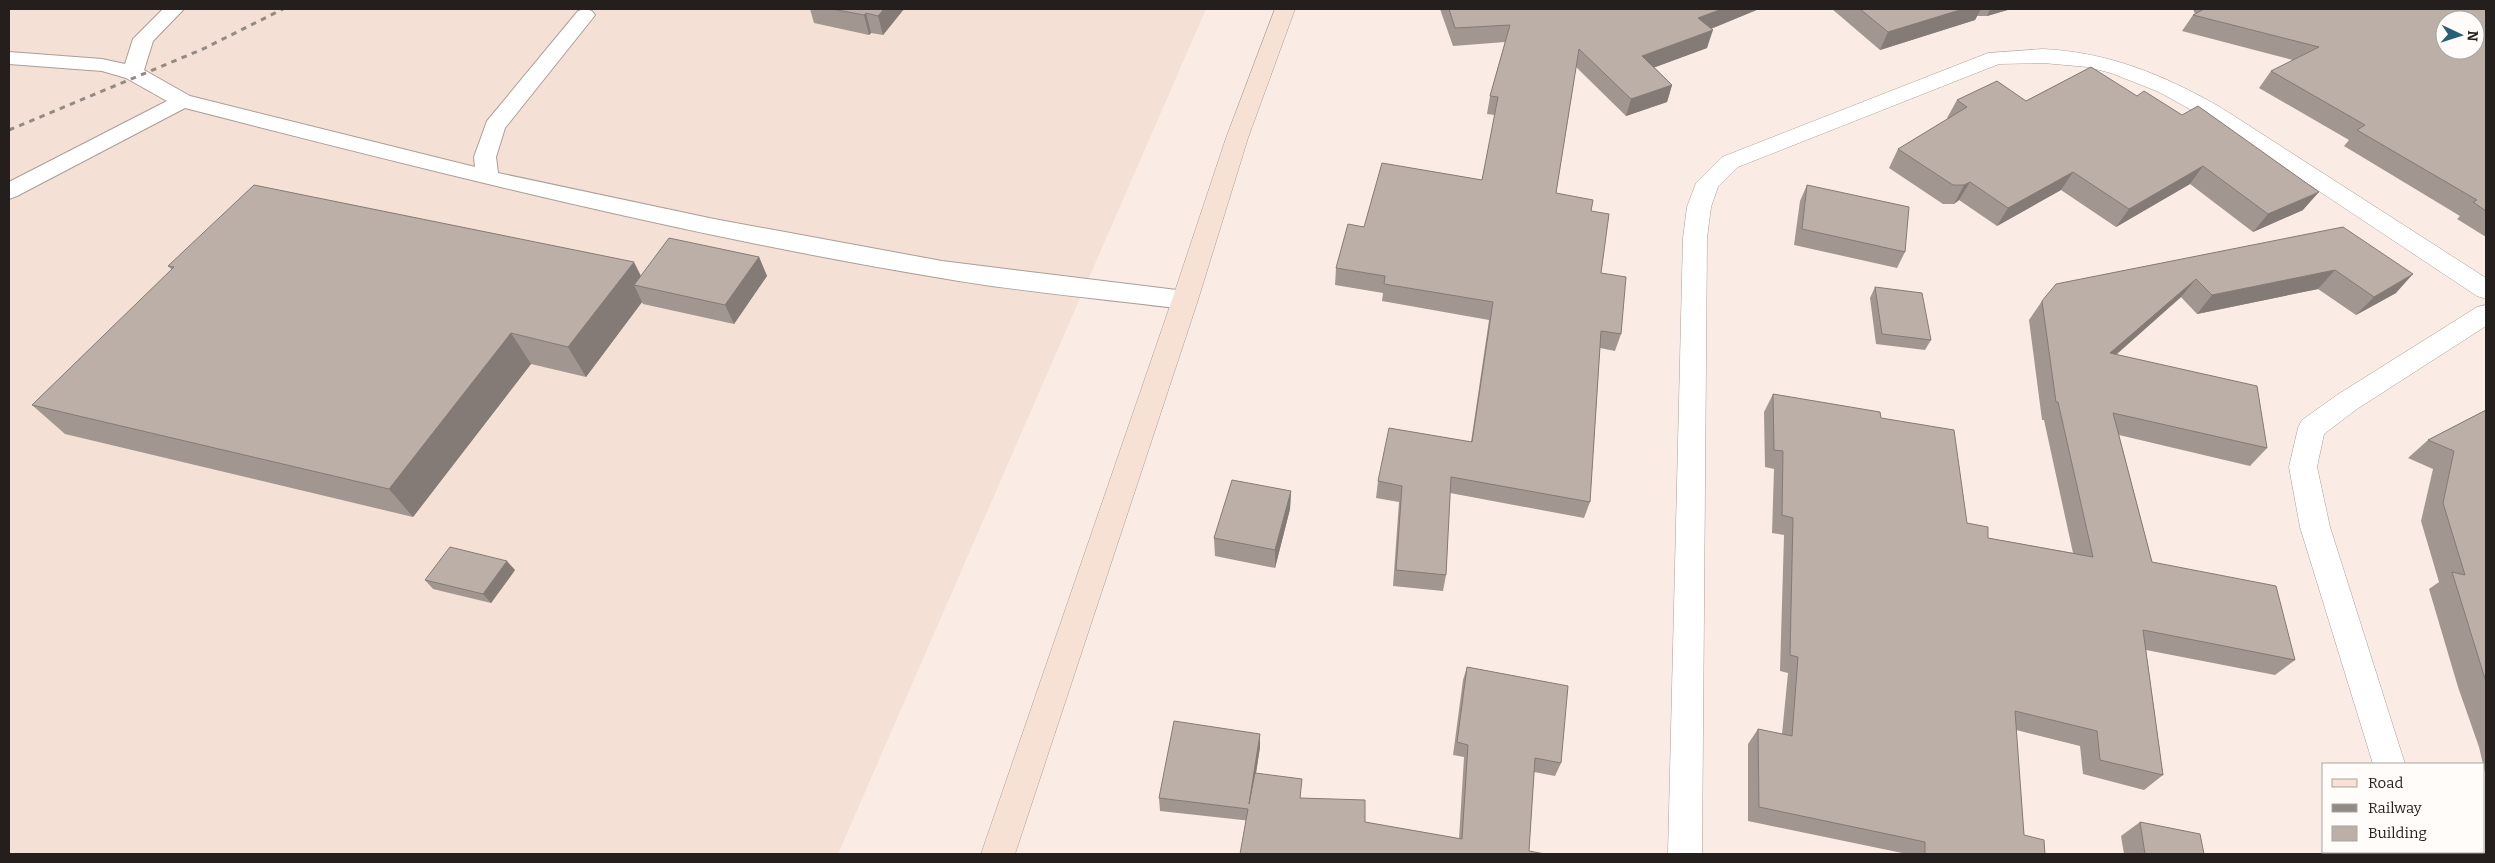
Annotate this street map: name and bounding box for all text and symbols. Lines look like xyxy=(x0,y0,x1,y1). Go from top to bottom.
north arrow xyxy=(2435,10,2485,60)
text: N xyxy=(2464,30,2481,42)
legend xyxy=(2322,763,2485,853)
text: Road xyxy=(2368,774,2403,792)
text: Railway xyxy=(2368,799,2422,817)
text: Building xyxy=(2368,824,2427,842)

